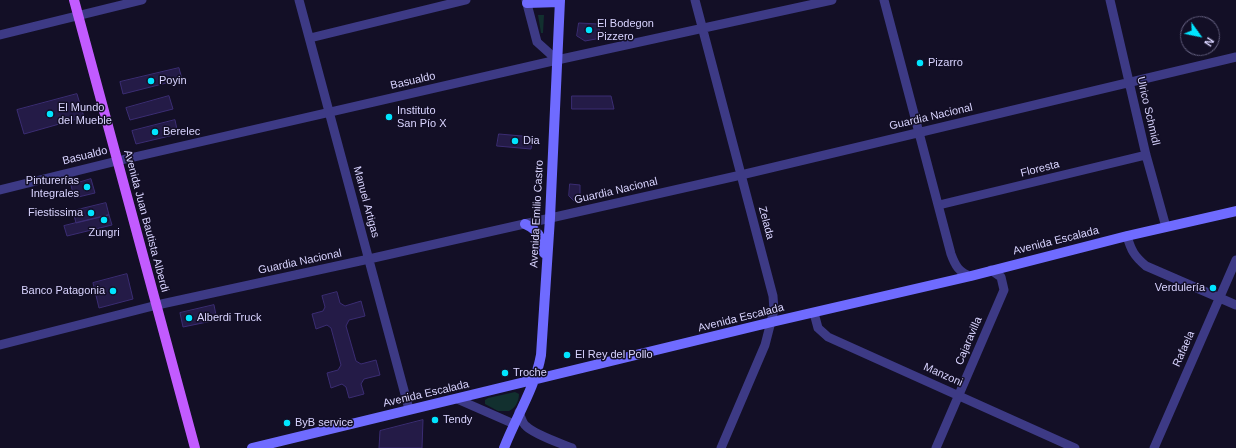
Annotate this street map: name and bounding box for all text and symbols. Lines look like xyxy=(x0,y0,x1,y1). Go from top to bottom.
north arrow xyxy=(1180,16,1220,56)
place label: El Bodegon Pizzero xyxy=(597,17,654,43)
marker: El Bodegon Pizzero xyxy=(584,25,594,35)
text: N xyxy=(1202,35,1216,49)
place label: Pizarro xyxy=(928,56,963,70)
marker: Pizarro xyxy=(915,58,925,68)
street label: Basualdo xyxy=(389,69,437,93)
place label: Poyin xyxy=(159,74,187,88)
street label: Ulrico Schmidl xyxy=(1134,75,1162,147)
marker: Poyin xyxy=(146,76,156,86)
place label: El Mundo del Mueble xyxy=(58,101,112,127)
street label: Guardia Nacional xyxy=(888,101,974,133)
place label: Instituto San Pío X xyxy=(397,104,447,130)
marker: El Mundo del Mueble xyxy=(45,109,55,119)
marker: Instituto San Pío X xyxy=(384,112,394,122)
place label: Berelec xyxy=(163,125,200,139)
marker: Berelec xyxy=(150,127,160,137)
place label: Dia xyxy=(523,134,540,148)
marker: Dia xyxy=(510,136,520,146)
street label: Basualdo xyxy=(61,144,109,168)
street label: Avenida Juan Bautista Alberdi xyxy=(121,149,171,293)
street label: Floresta xyxy=(1019,158,1061,180)
street label: Avenida Emilio Castro xyxy=(528,160,546,268)
street label: Manuel Artigas xyxy=(350,165,382,239)
place label: Pinturerías Integrales xyxy=(26,174,79,200)
street label: Guardia Nacional xyxy=(573,175,659,207)
marker: Pinturerías Integrales xyxy=(82,182,92,192)
street label: Zelada xyxy=(755,205,777,241)
place label: Fiestissima xyxy=(28,206,83,220)
marker: Fiestissima xyxy=(86,208,96,218)
marker: Zungri xyxy=(99,215,109,225)
street label: Avenida Escalada xyxy=(1012,224,1100,258)
place label: Zungri xyxy=(88,226,120,240)
street label: Guardia Nacional xyxy=(257,247,343,277)
place label: Verdulería xyxy=(1155,281,1205,295)
marker: Verdulería xyxy=(1208,283,1218,293)
place label: Banco Patagonia xyxy=(21,284,105,298)
marker: Banco Patagonia xyxy=(108,286,118,296)
street label: Avenida Escalada xyxy=(697,301,785,335)
place label: Alberdi Truck xyxy=(197,311,261,325)
marker: Alberdi Truck xyxy=(184,313,194,323)
street label: Cajaravilla xyxy=(953,315,985,367)
street label: Rafaela xyxy=(1170,329,1198,369)
place label: El Rey del Pollo xyxy=(575,348,653,362)
marker: El Rey del Pollo xyxy=(562,350,572,360)
street label: Manzoni xyxy=(921,361,965,389)
place label: Troche xyxy=(513,366,547,380)
marker: Troche xyxy=(500,368,510,378)
street label: Avenida Escalada xyxy=(382,378,470,410)
place label: Tendy xyxy=(443,413,472,427)
marker: Tendy xyxy=(430,415,440,425)
place label: ByB service xyxy=(295,416,353,430)
marker: ByB service xyxy=(282,418,292,428)

